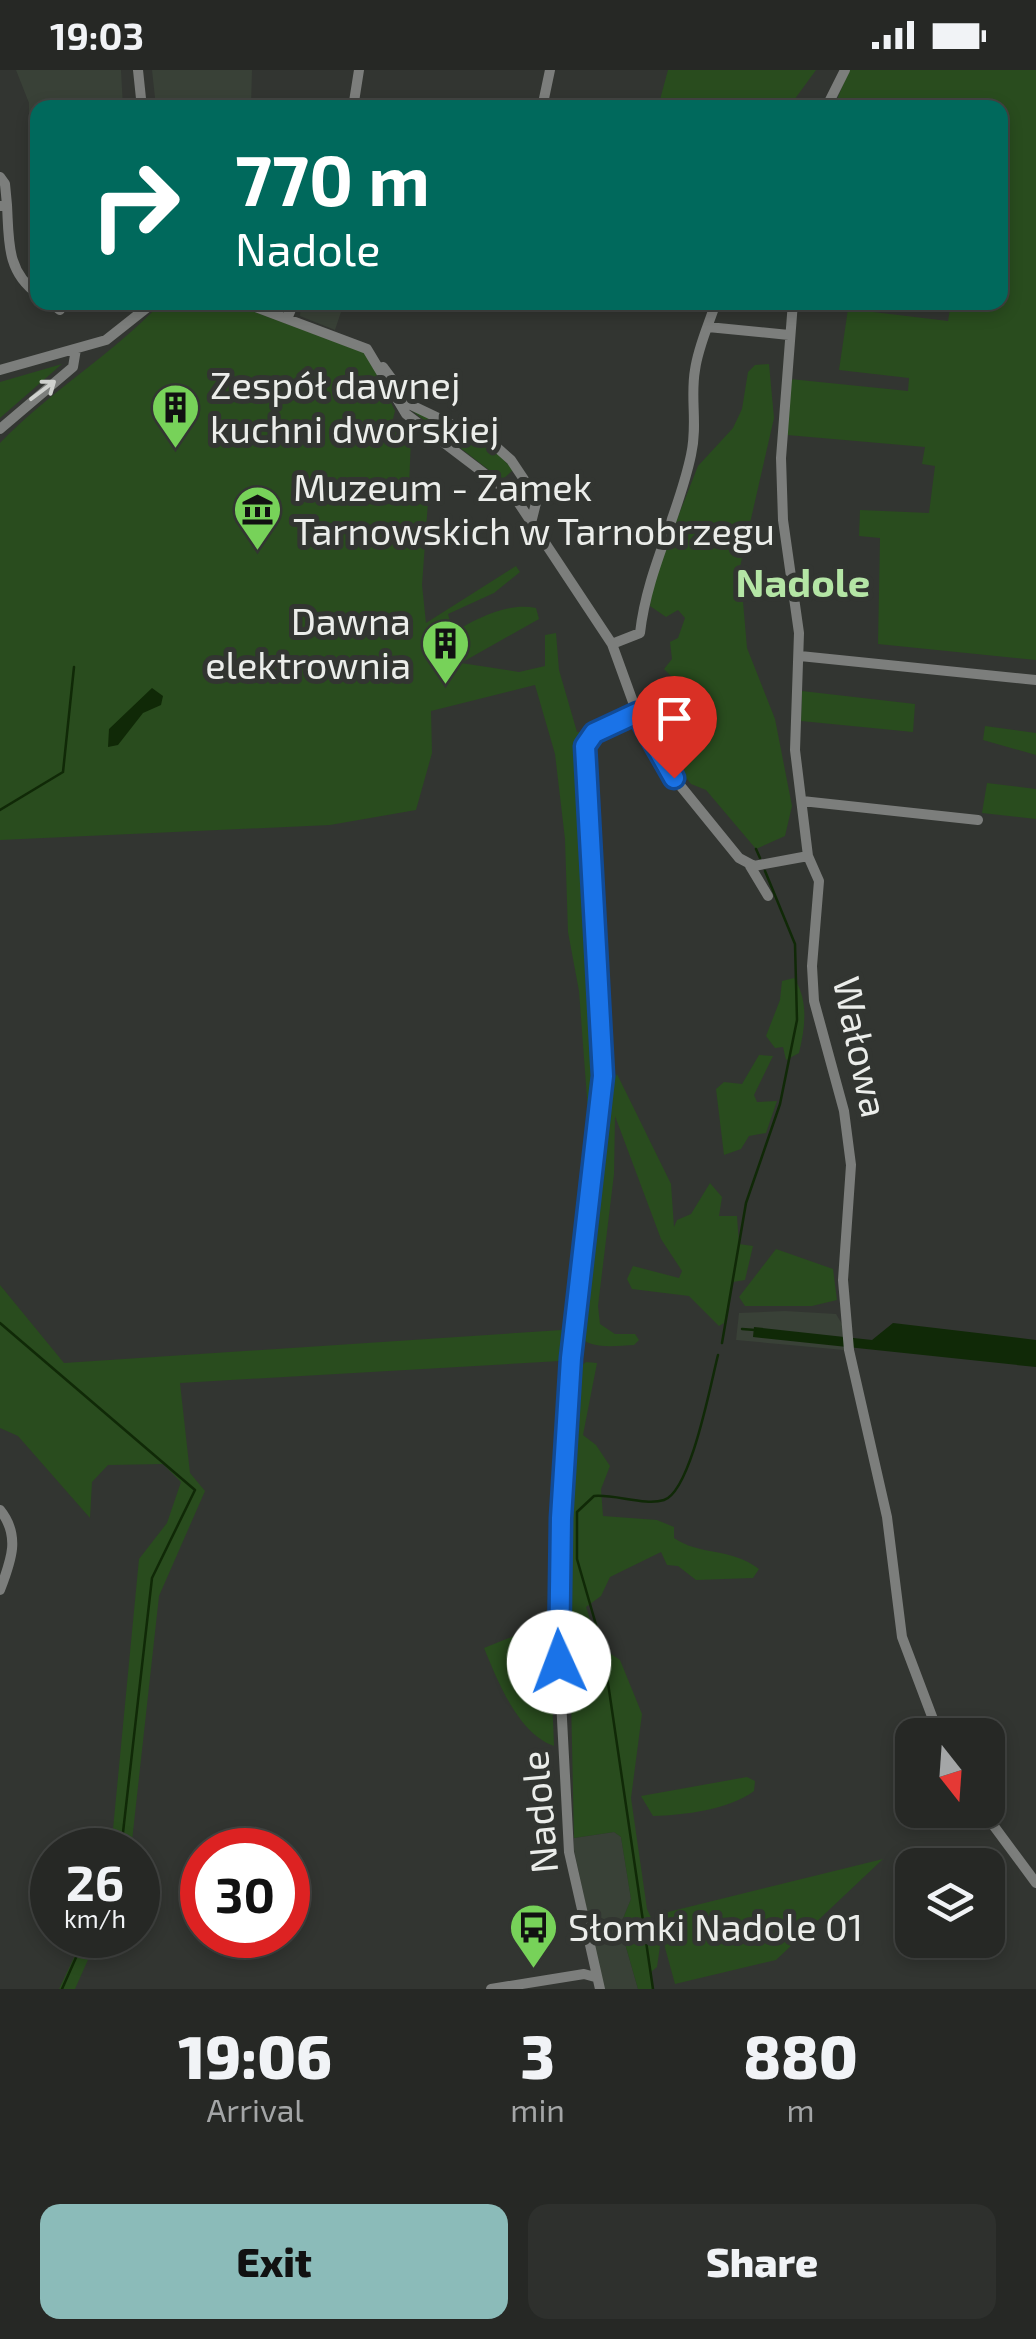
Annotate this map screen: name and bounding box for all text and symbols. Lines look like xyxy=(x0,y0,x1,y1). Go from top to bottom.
text: 19:03 xyxy=(50,12,144,58)
text: 770 m xyxy=(235,136,430,220)
icon: right xyxy=(70,140,200,270)
text: Nadole xyxy=(235,221,380,275)
place label: Zespół dawnej kuchni dworskiej xyxy=(210,361,499,451)
one-way arrow xyxy=(29,379,56,400)
building icon: Zespół dawnej kuchni dworskiej xyxy=(149,382,201,450)
place label: Muzeum - Zamek Tarnowskich w Tarnobrzegu xyxy=(293,463,775,553)
museum icon: Muzeum - Zamek Tarnowskich w Tarnobrzegu xyxy=(232,484,284,552)
district label: Nadole xyxy=(736,557,870,605)
place label: Dawna elektrownia xyxy=(205,597,411,687)
building icon: Dawna elektrownia xyxy=(420,618,472,686)
pin xyxy=(632,676,717,779)
icon: arrive xyxy=(647,691,702,746)
street label: Wałowa xyxy=(825,972,899,1121)
position arrow xyxy=(507,1610,611,1714)
north arrow xyxy=(895,1718,1005,1828)
map controls xyxy=(895,1718,1005,1958)
street label: Nadole xyxy=(510,1749,566,1875)
speed limit sign: 30 xyxy=(180,1828,310,1958)
button: layers xyxy=(895,1848,1005,1958)
text: 26 xyxy=(66,1851,124,1911)
bus stop icon: Słomki Nadole 01 xyxy=(507,1902,559,1970)
text: km/h xyxy=(64,1903,126,1933)
place label: Słomki Nadole 01 xyxy=(568,1903,863,1949)
text: 19:06 xyxy=(178,2019,332,2091)
text: 3 xyxy=(520,2019,555,2091)
text: 880 xyxy=(743,2019,858,2091)
text: Arrival xyxy=(206,2090,304,2128)
text: min xyxy=(510,2090,565,2128)
text: m xyxy=(786,2090,814,2128)
button: Exit xyxy=(40,2204,508,2319)
button: Share xyxy=(528,2204,996,2319)

